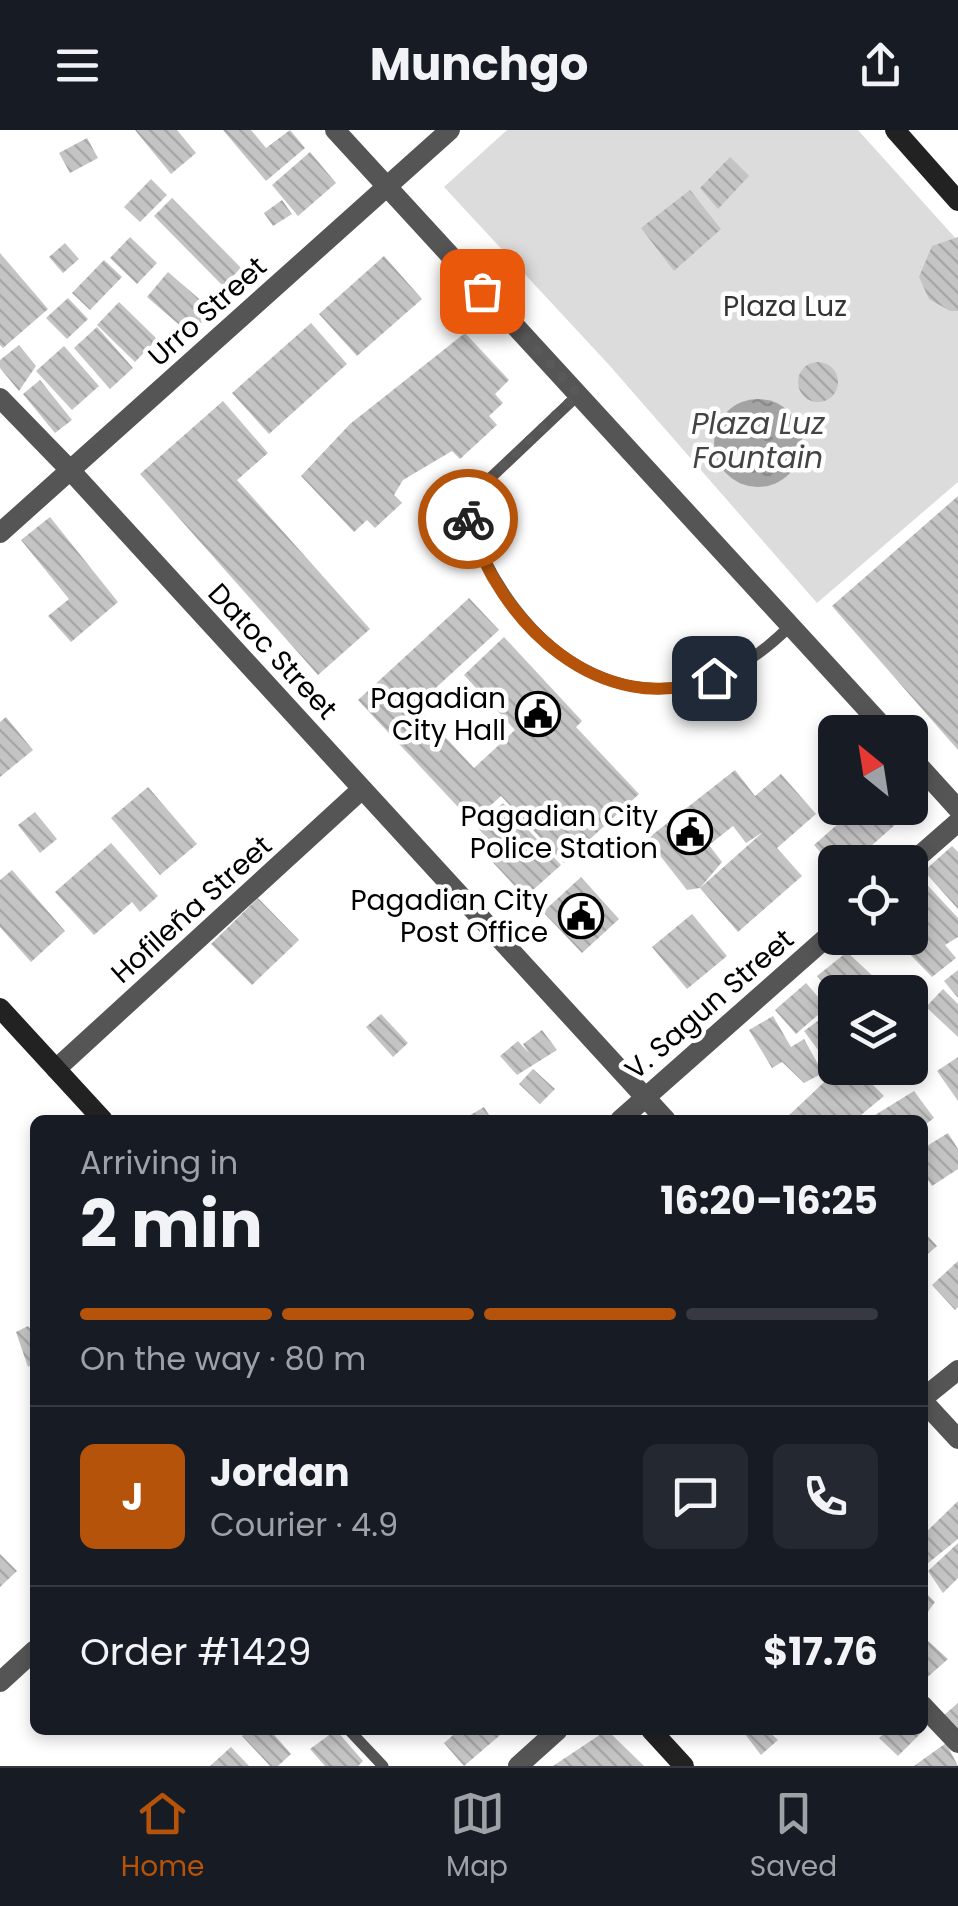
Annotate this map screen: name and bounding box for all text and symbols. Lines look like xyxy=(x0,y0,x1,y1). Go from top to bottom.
text: Munchgo xyxy=(370,33,588,96)
icon: menu xyxy=(50,38,105,93)
icon: share xyxy=(853,38,908,93)
street label: Urro Street xyxy=(140,248,275,375)
pin xyxy=(440,249,525,334)
icon: bag xyxy=(455,264,510,319)
park label: Plaza Luz xyxy=(723,287,847,326)
water label: Plaza Luz Fountain xyxy=(691,402,825,479)
courier xyxy=(418,469,518,569)
icon: bike xyxy=(441,492,496,547)
street label: Datoc Street xyxy=(199,575,346,728)
pin xyxy=(672,636,757,721)
icon: home xyxy=(687,651,742,706)
place label: Pagadian City Hall xyxy=(370,679,506,750)
public building icon: Pagadian City Hall xyxy=(515,691,561,737)
north arrow xyxy=(818,715,928,825)
map controls xyxy=(818,715,928,1085)
place label: Pagadian City Police Station xyxy=(460,797,658,868)
public building icon: Pagadian City Police Station xyxy=(667,809,713,855)
street label: Hofileña Street xyxy=(103,827,280,992)
button: locate xyxy=(818,845,928,955)
place label: Pagadian City Post Office xyxy=(350,881,548,952)
public building icon: Pagadian City Post Office xyxy=(558,893,604,939)
street label: V. Sagun Street xyxy=(617,920,802,1089)
button: layers xyxy=(818,975,928,1085)
text: Arriving in xyxy=(80,1140,238,1185)
text: 16:20–16:25 xyxy=(660,1174,878,1227)
text: 2 min xyxy=(80,1179,263,1270)
text: On the way · 80 m xyxy=(80,1336,366,1381)
button: chat xyxy=(643,1444,748,1549)
button: phone xyxy=(773,1444,878,1549)
text: Jordan xyxy=(210,1446,350,1499)
text: J xyxy=(122,1470,143,1523)
text: Courier · 4.9 xyxy=(210,1502,398,1547)
text: Order #1429 xyxy=(80,1625,311,1678)
text: $17.76 xyxy=(763,1625,878,1678)
tab: Home xyxy=(121,1786,204,1888)
tab: Map xyxy=(446,1786,508,1888)
tab: Saved xyxy=(750,1786,837,1888)

